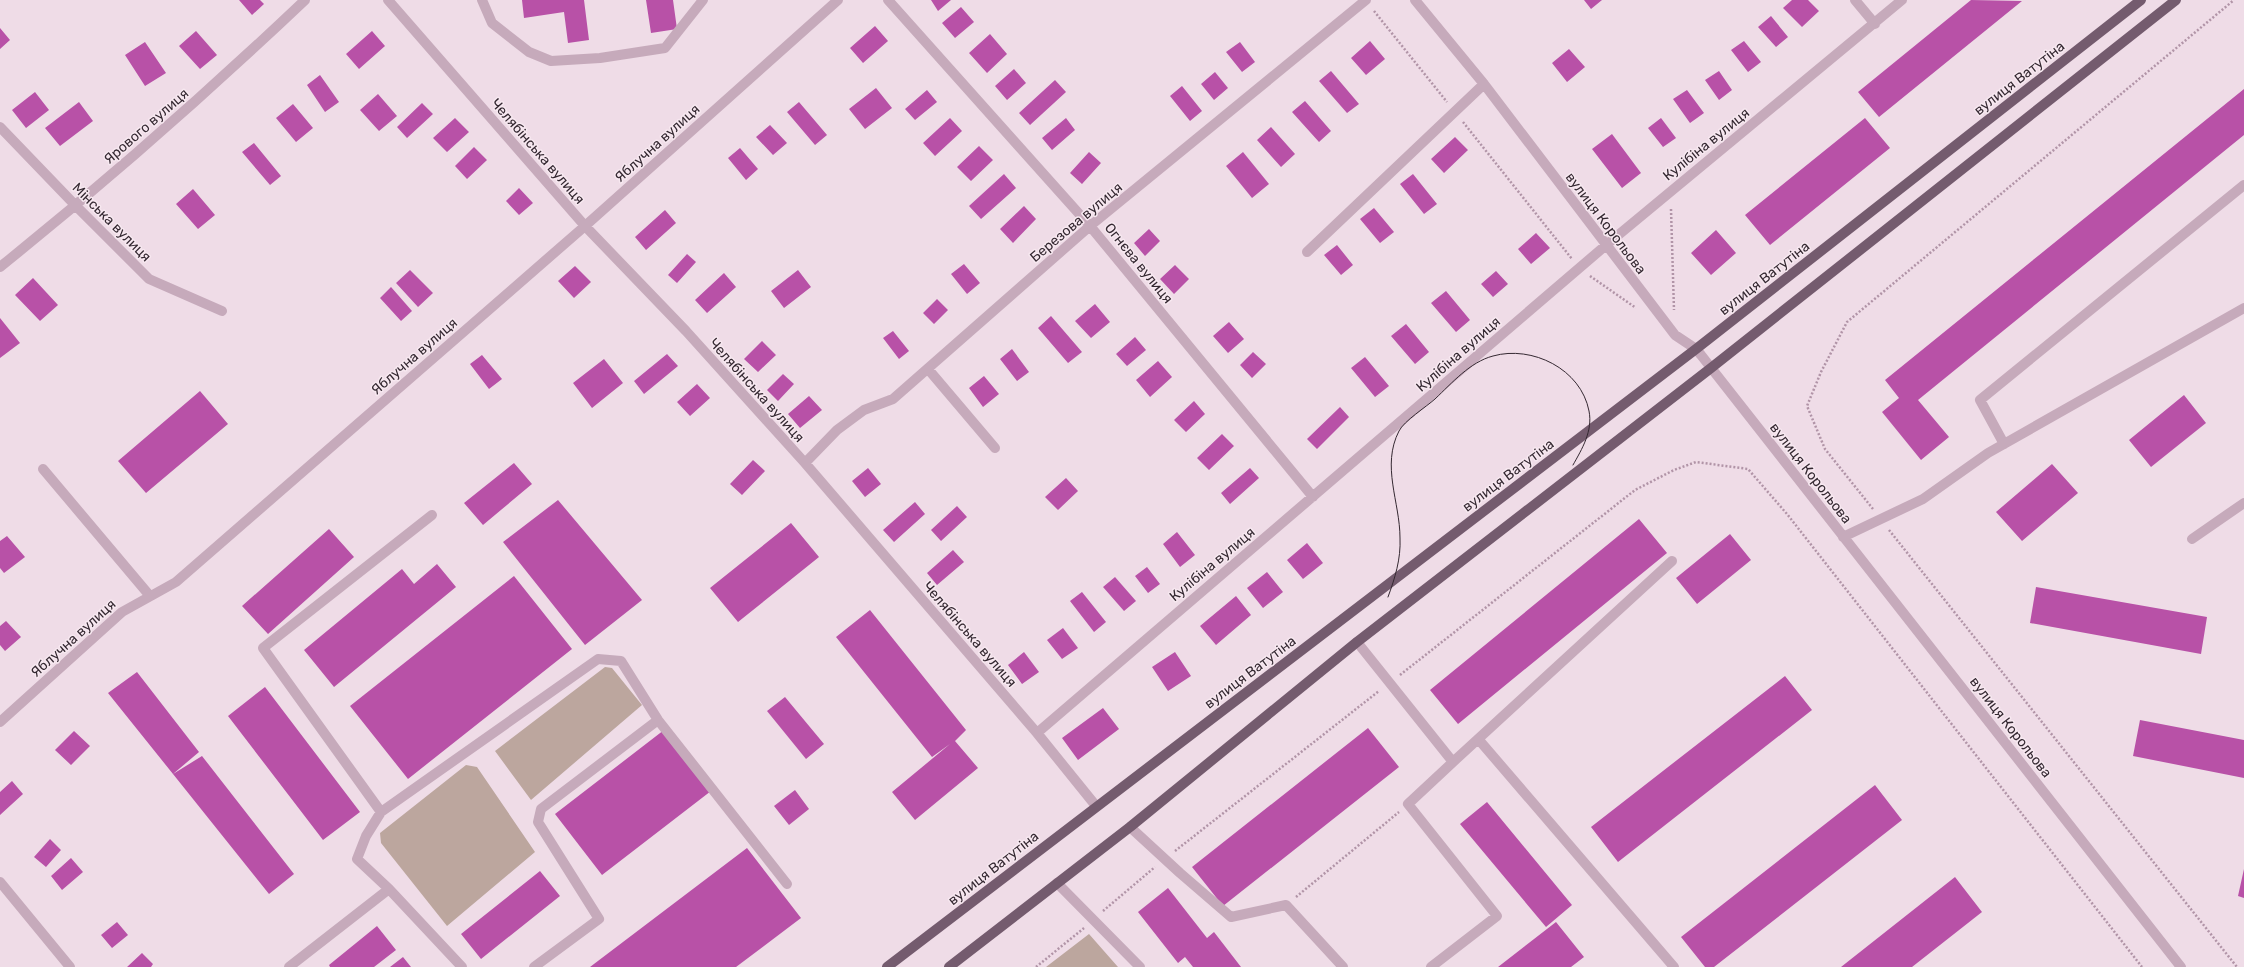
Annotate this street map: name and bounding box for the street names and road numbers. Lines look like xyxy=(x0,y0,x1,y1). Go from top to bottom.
street label: вулиця Ватутіна xyxy=(1971,38,2068,119)
street label: Ярового вулиця xyxy=(100,85,192,168)
street label: Челябінська вулиця xyxy=(487,95,588,208)
street label: Яблучна вулиця xyxy=(611,101,703,186)
street label: Кулібіна вулиця xyxy=(1660,104,1753,184)
street label: вулиця Корольова xyxy=(1562,169,1649,278)
street label: Мінська вулиця xyxy=(69,179,155,265)
street label: Березова вулиця xyxy=(1027,179,1126,266)
street label: Огнєва вулиця xyxy=(1101,220,1176,307)
street label: вулиця Ватутіна xyxy=(1716,238,1813,319)
street label: Кулібіна вулиця xyxy=(1413,313,1504,396)
street label: Яблучна вулиця xyxy=(368,314,461,398)
street label: Челябінська вулиця xyxy=(705,335,808,446)
street label: вулиця Корольова xyxy=(1766,420,1855,527)
street label: вулиця Ватутіна xyxy=(1459,435,1557,515)
street label: Кулібіна вулиця xyxy=(1166,524,1258,605)
street label: Челябінська вулиця xyxy=(919,578,1020,691)
street label: Яблучна вулиця xyxy=(27,596,119,681)
street label: вулиця Ватутіна xyxy=(1201,632,1299,712)
street label: вулиця Корольова xyxy=(1966,674,2055,781)
street label: вулиця Ватутіна xyxy=(945,828,1042,909)

